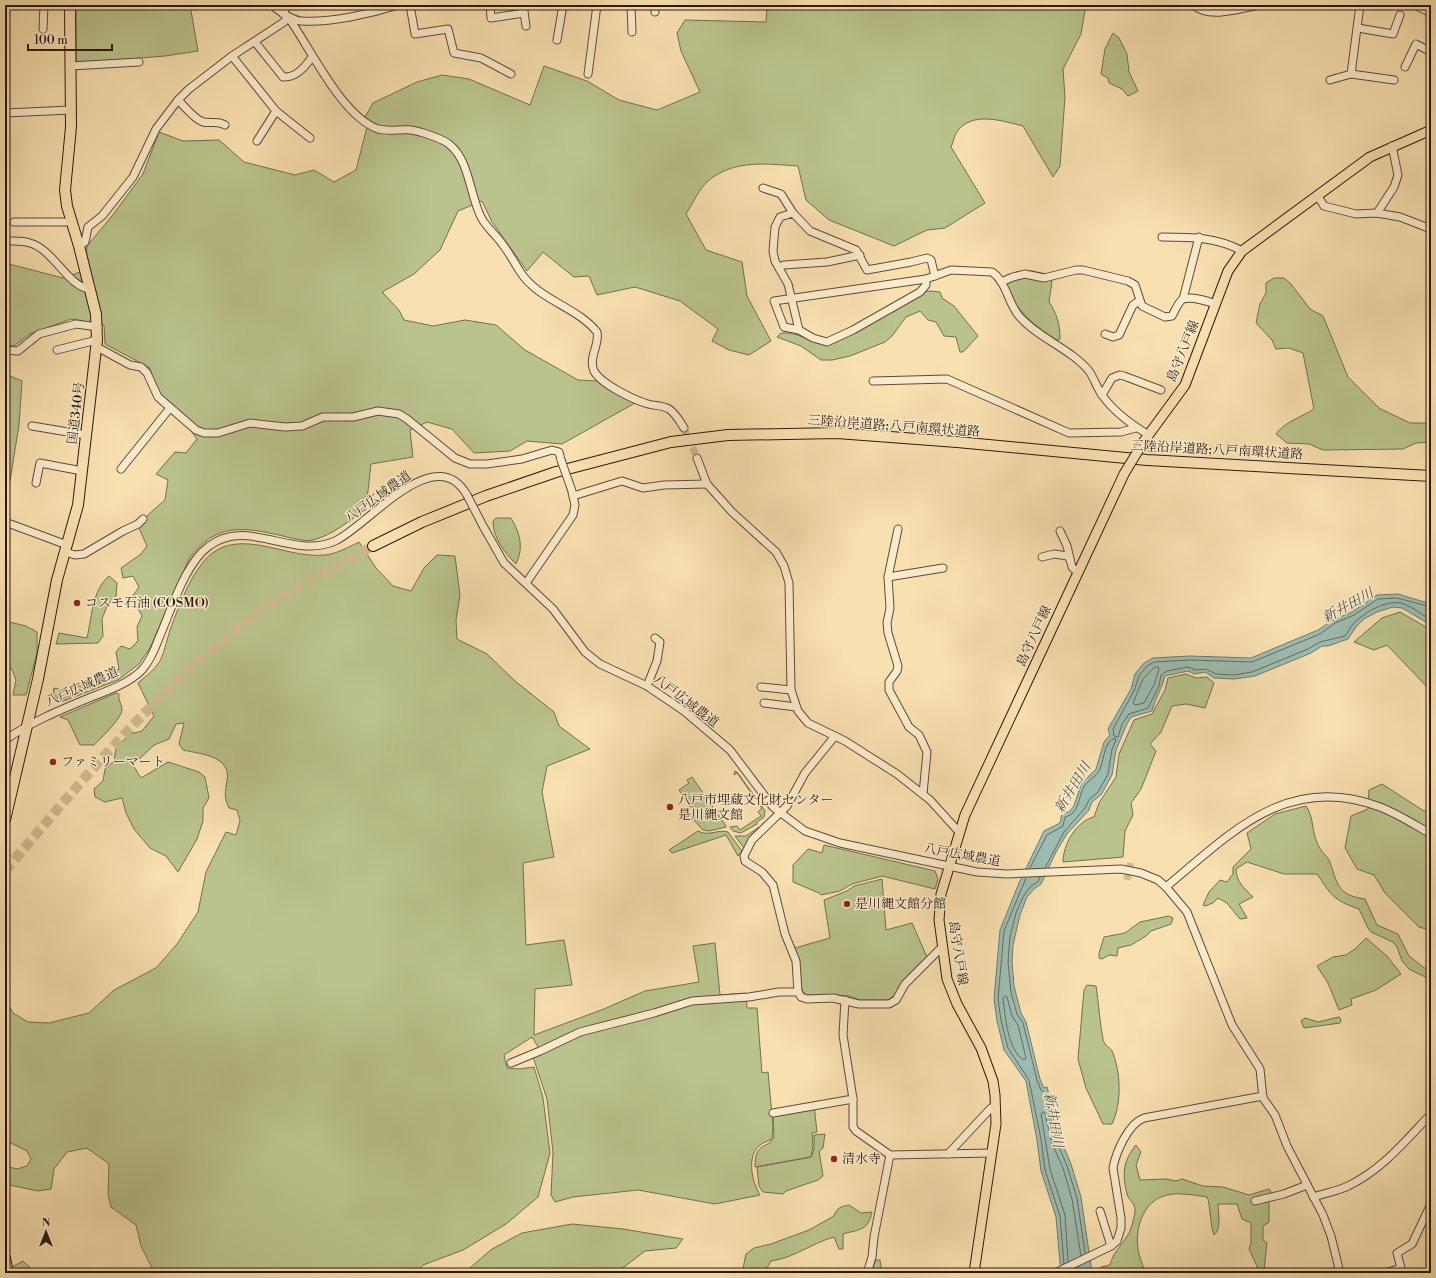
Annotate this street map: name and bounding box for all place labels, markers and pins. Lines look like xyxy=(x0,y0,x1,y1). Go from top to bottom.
place label: コスモ石油 (COSMO) xyxy=(85,595,209,611)
marker: コスモ石油 (COSMO) xyxy=(72,598,82,608)
place label: ファミリーマート xyxy=(61,754,165,770)
marker: ファミリーマート xyxy=(48,757,58,767)
place label: 八戸市埋蔵文化財センター 是川縄文館 xyxy=(678,792,833,823)
marker: 八戸市埋蔵文化財センター 是川縄文館 xyxy=(665,802,675,812)
place label: 是川縄文館分館 xyxy=(855,896,946,912)
marker: 是川縄文館分館 xyxy=(842,899,852,909)
place label: 清水寺 xyxy=(842,1151,881,1167)
marker: 清水寺 xyxy=(829,1154,839,1164)

